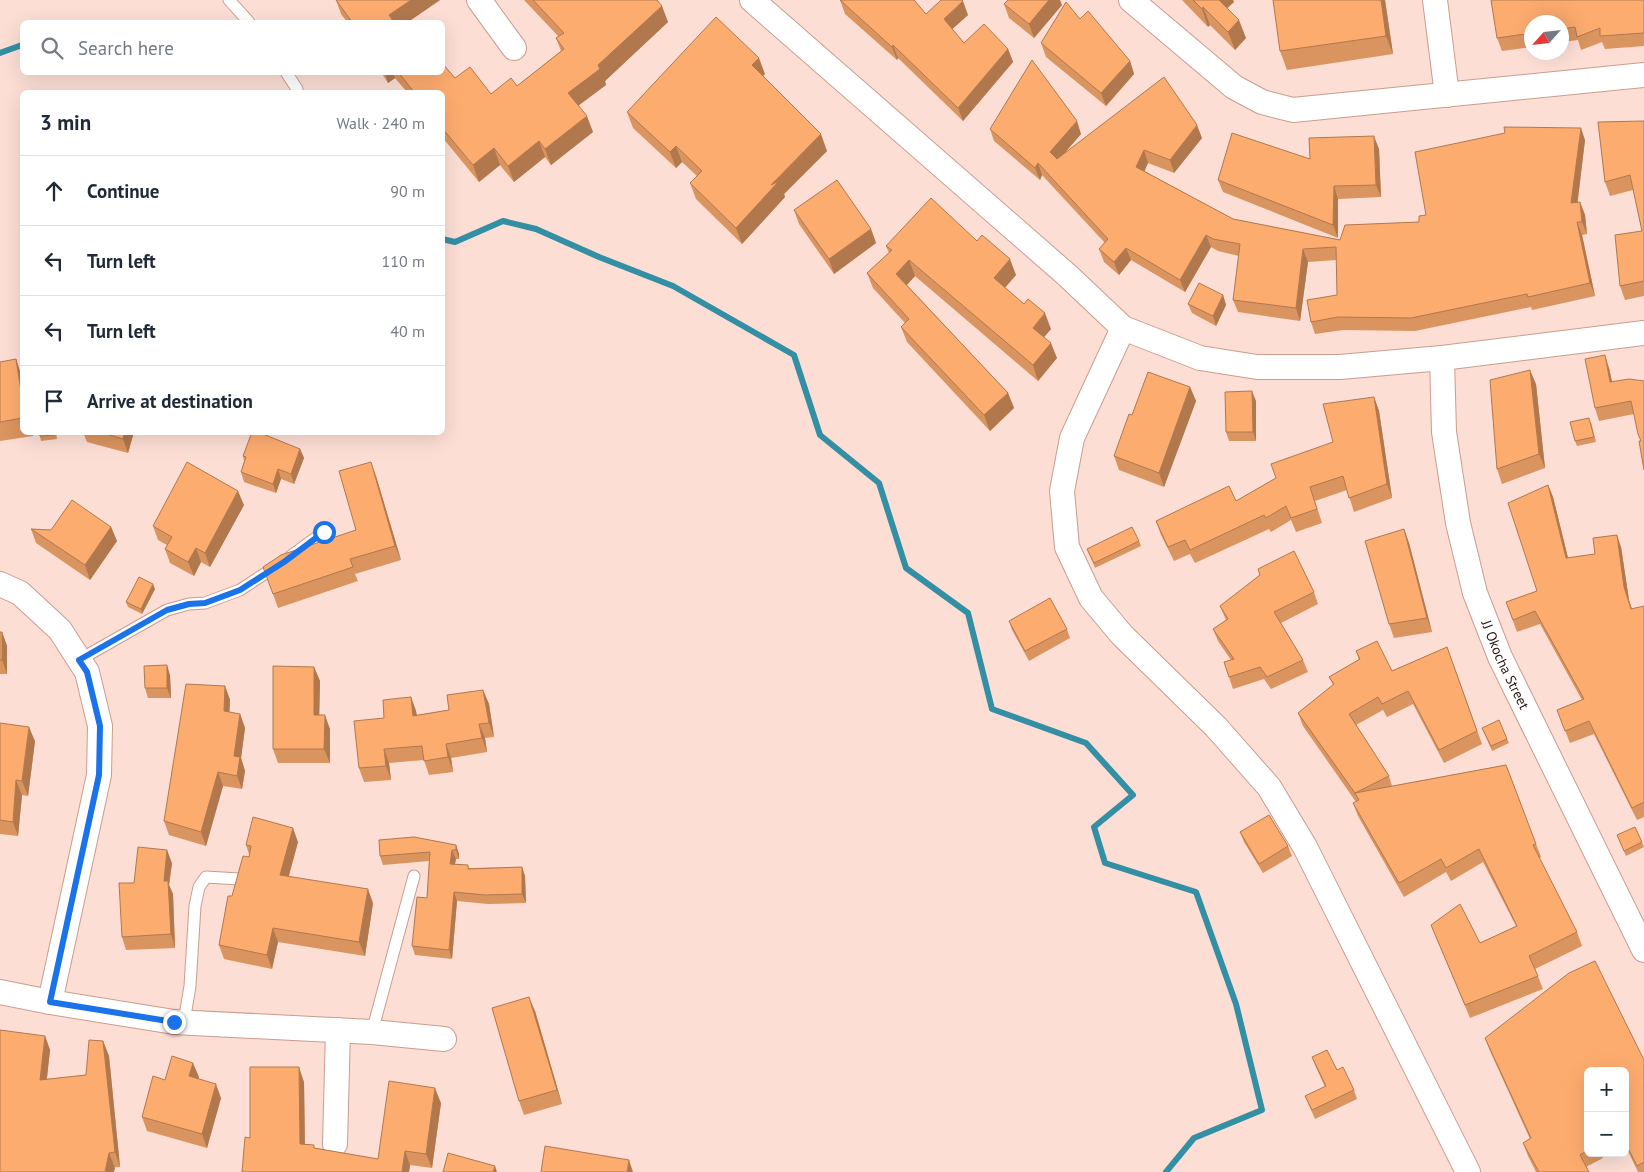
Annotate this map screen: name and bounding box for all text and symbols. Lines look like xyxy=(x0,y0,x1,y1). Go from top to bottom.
north arrow xyxy=(1524,15,1569,60)
search box xyxy=(20,20,445,75)
icon: search xyxy=(38,34,66,62)
text: Search here xyxy=(78,36,174,60)
text: 3 min xyxy=(40,109,91,136)
text: Walk · 240 m xyxy=(336,113,425,133)
icon: ahead xyxy=(40,177,68,205)
text: Continue xyxy=(87,179,159,203)
text: 90 m xyxy=(390,181,425,201)
icon: left xyxy=(40,247,68,275)
text: Turn left xyxy=(87,249,156,273)
text: 110 m xyxy=(382,251,425,271)
icon: left xyxy=(40,317,68,345)
text: Turn left xyxy=(87,319,156,343)
text: 40 m xyxy=(390,321,425,341)
icon: arrive xyxy=(40,387,68,415)
text: Arrive at destination xyxy=(87,389,253,413)
route start xyxy=(313,521,336,544)
street label: JJ Okocha Street xyxy=(1477,617,1533,713)
route end xyxy=(163,1011,186,1034)
map controls xyxy=(1584,1067,1629,1157)
button: + xyxy=(1584,1067,1629,1112)
button: − xyxy=(1584,1112,1629,1157)

